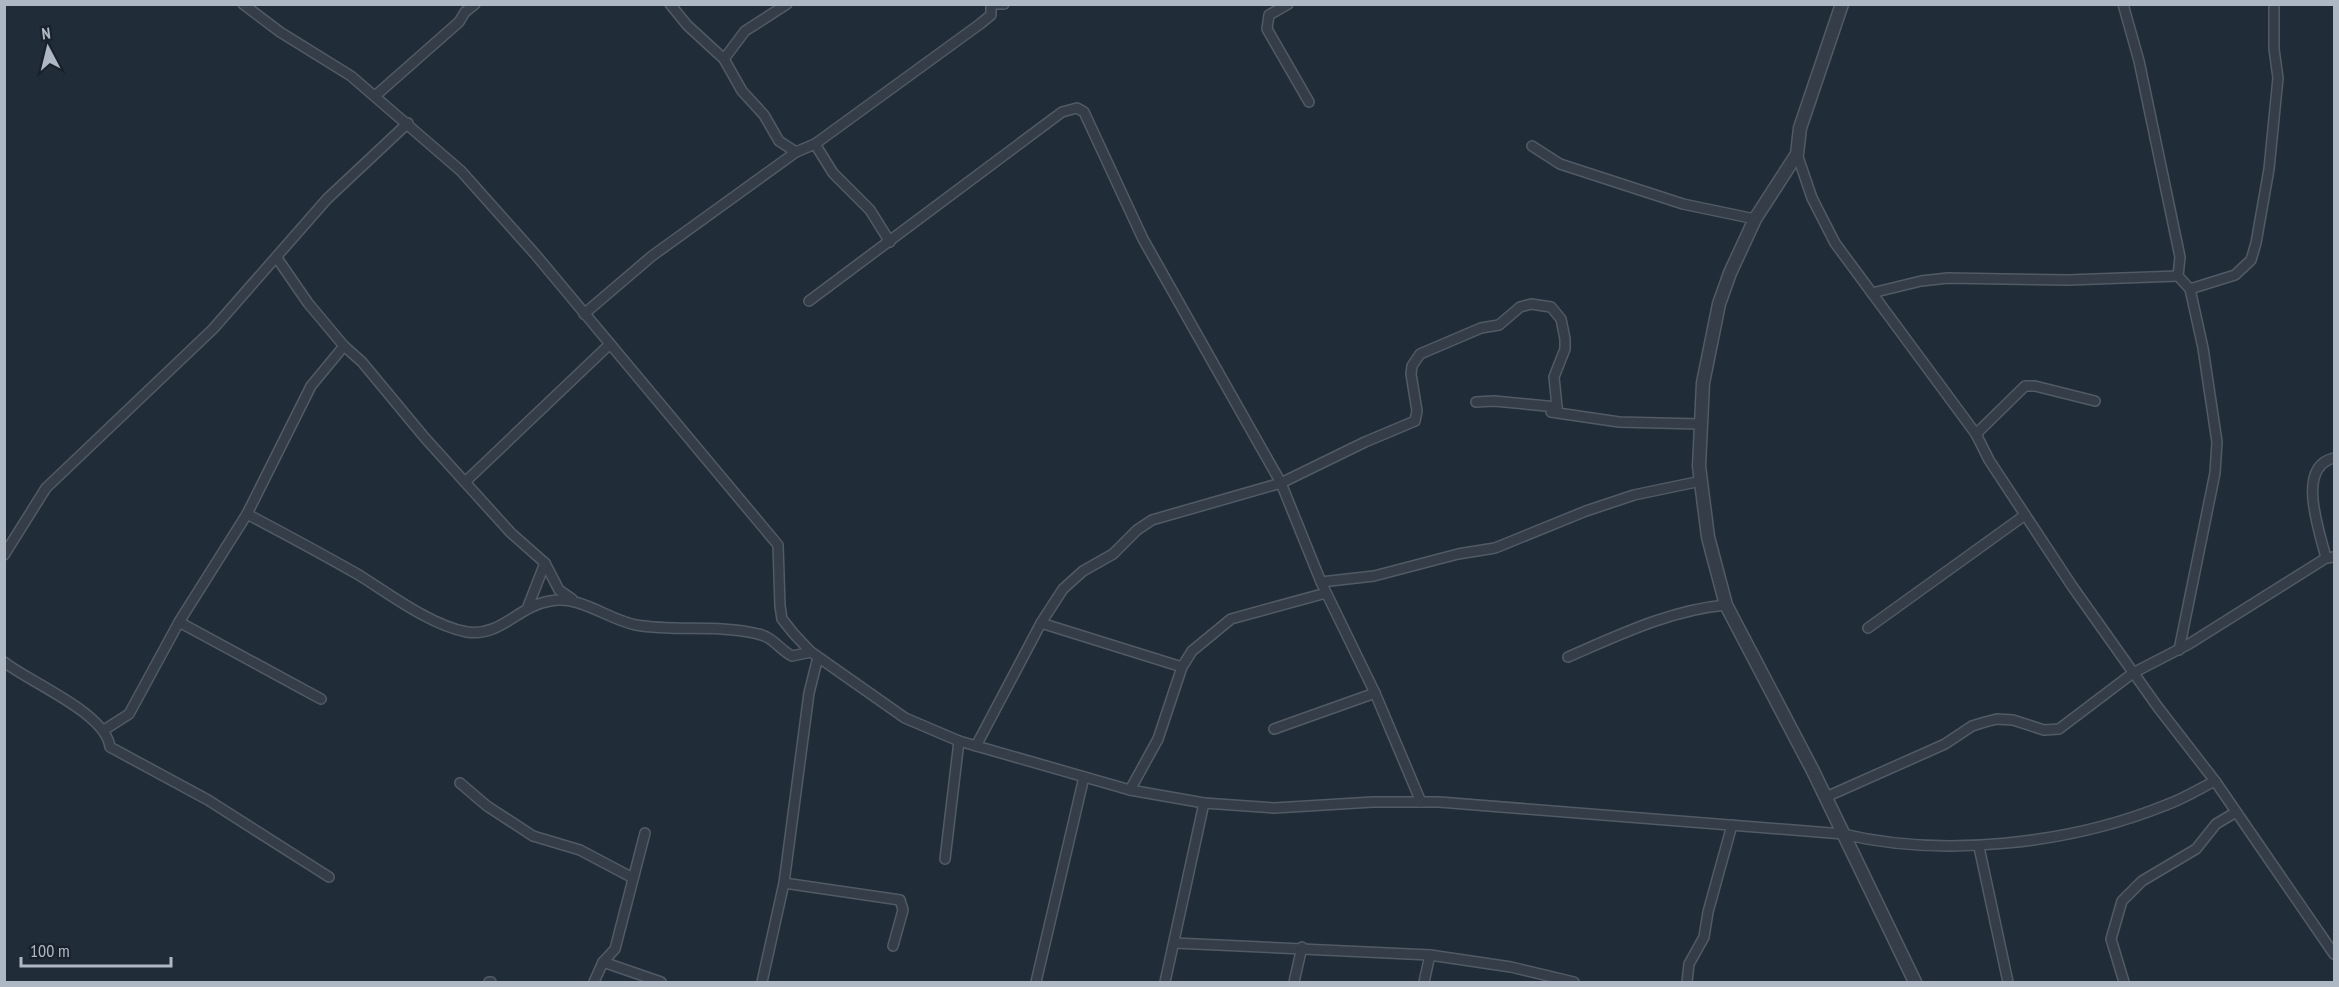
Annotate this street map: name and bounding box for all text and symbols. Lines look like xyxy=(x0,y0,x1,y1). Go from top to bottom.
north arrow xyxy=(18,18,78,78)
text: N xyxy=(41,23,52,44)
scale bar xyxy=(21,930,171,968)
text: 100 m xyxy=(30,939,70,962)

